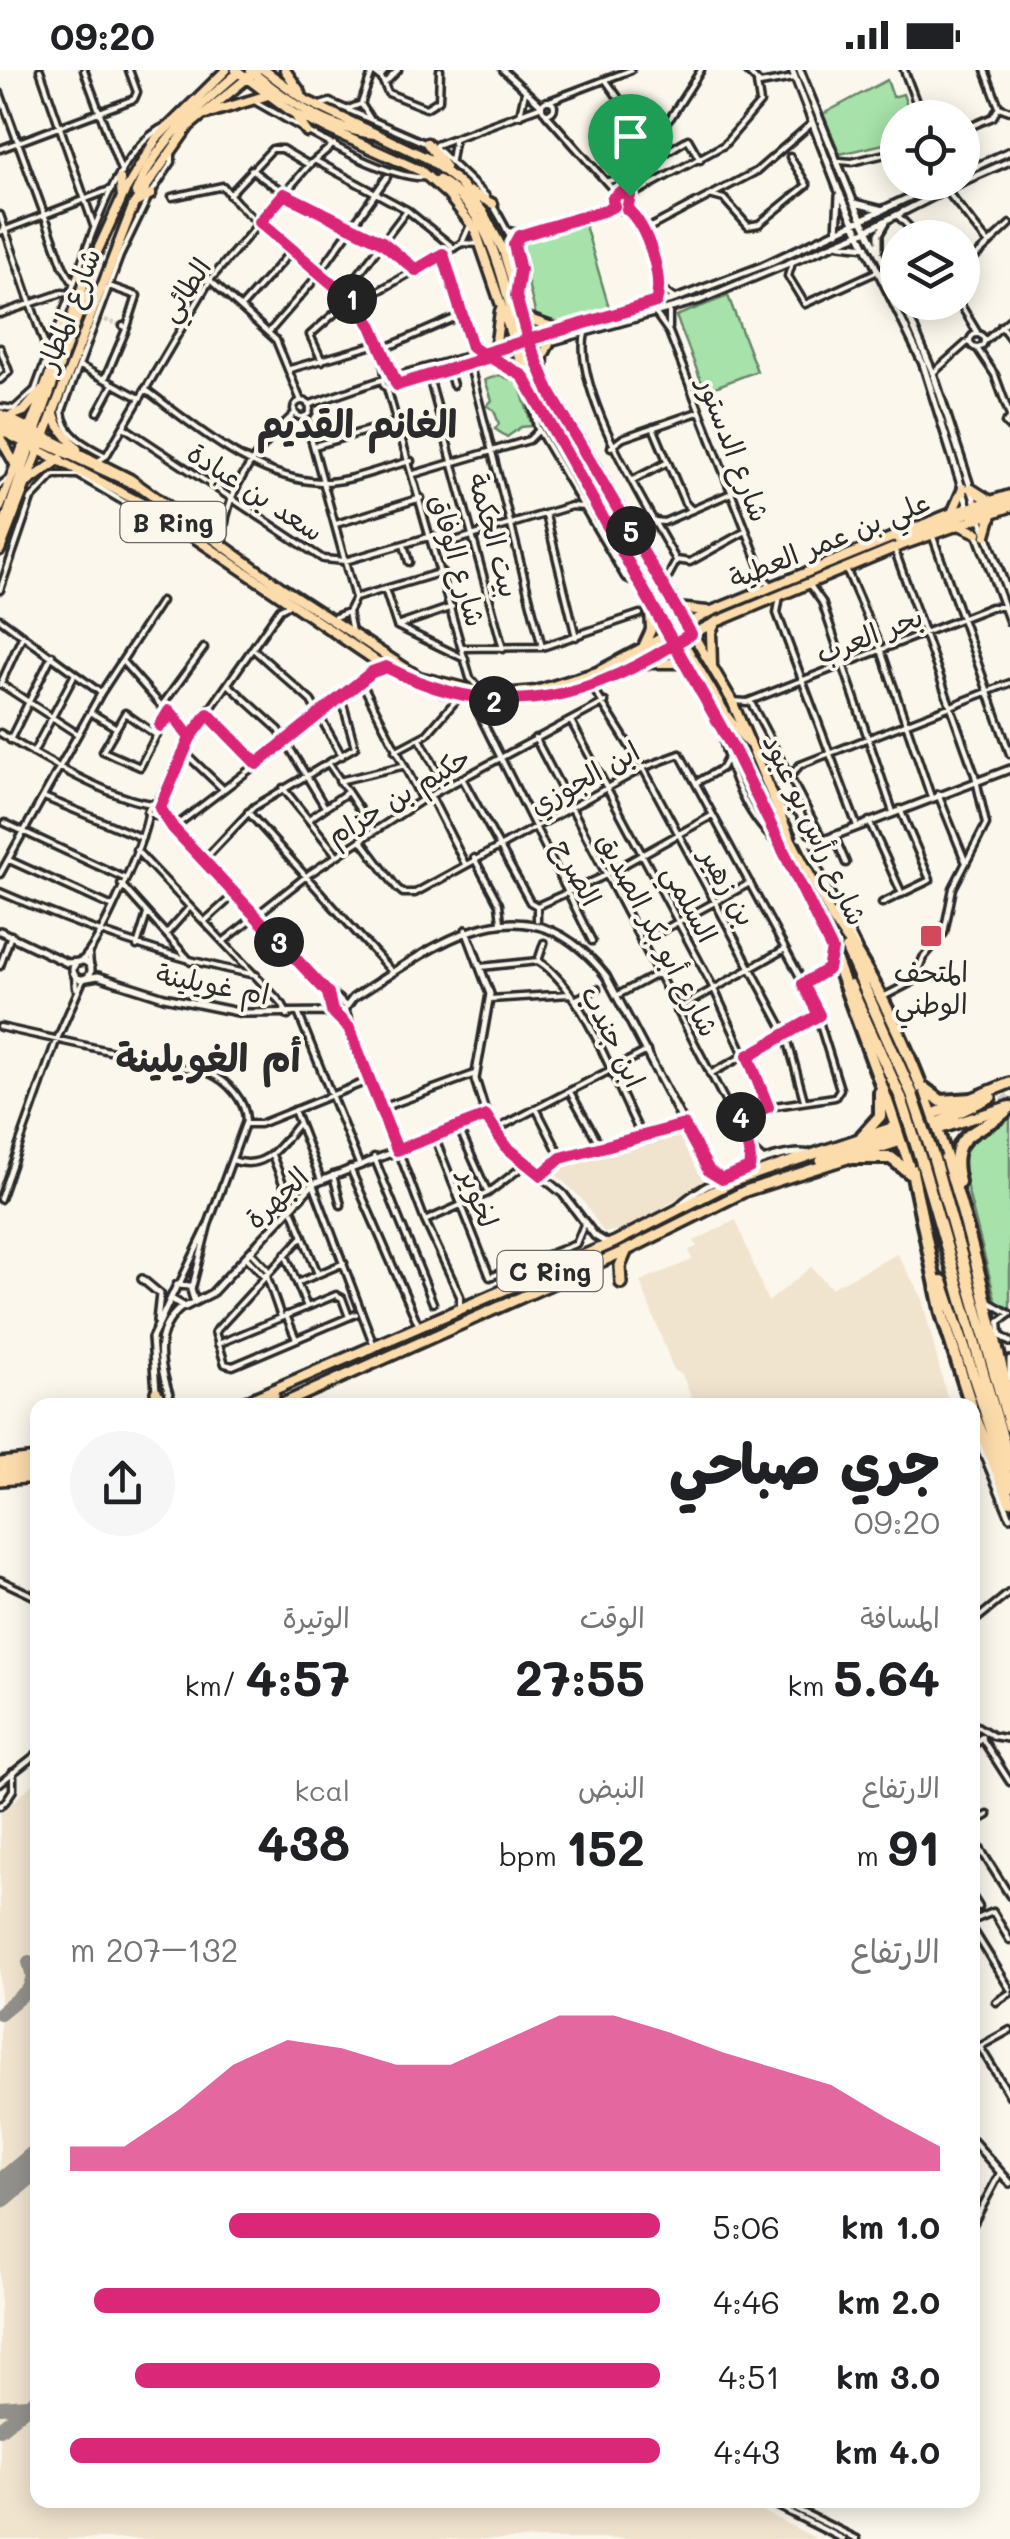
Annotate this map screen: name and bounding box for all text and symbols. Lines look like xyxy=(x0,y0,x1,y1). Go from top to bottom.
text: 09:20 xyxy=(50,10,155,60)
pin xyxy=(588,94,673,197)
map controls xyxy=(880,100,980,320)
button: locate xyxy=(880,100,980,200)
icon: arrive xyxy=(603,109,658,164)
button: layers xyxy=(880,220,980,320)
street label: شارع المطار xyxy=(27,243,111,378)
street label: الطائي xyxy=(150,250,225,332)
pin: 1 xyxy=(327,274,377,324)
text: 1 xyxy=(346,281,358,317)
street label: شارع الدستور xyxy=(687,370,779,528)
district label: الغانم القديم xyxy=(257,398,457,454)
street label: سعد بن عبادة xyxy=(181,434,331,549)
street label: بيت الحكمة xyxy=(460,469,529,601)
street label: علي بن عمر العطية xyxy=(723,482,938,603)
street label: شارع الوفاق xyxy=(420,490,495,631)
road number: B Ring xyxy=(120,502,226,542)
pin: 5 xyxy=(606,506,656,556)
text: 5 xyxy=(623,513,639,549)
street label: بحر العرب xyxy=(810,597,928,672)
pin: 2 xyxy=(469,676,519,726)
text: 2 xyxy=(486,683,502,719)
street label: شارع رأس بو عبود xyxy=(753,727,876,932)
street label: ابن الجوزي xyxy=(522,732,647,826)
street label: حكيم بن حزام xyxy=(319,738,479,856)
street label: شارع أبو بكر الصديق xyxy=(587,826,728,1044)
street label: الصرح xyxy=(544,832,611,913)
street label: بن زهير xyxy=(691,839,765,932)
street label: السلمي xyxy=(648,858,726,952)
pin: 3 xyxy=(254,917,304,967)
marker: المتحف الوطني xyxy=(918,923,944,949)
text: 3 xyxy=(271,924,287,960)
place label: المتحف الوطني xyxy=(894,953,968,1029)
street label: ام غويلينة xyxy=(152,954,273,1016)
street label: ابن جندب xyxy=(573,979,654,1093)
district label: أم الغويلينة xyxy=(115,1032,302,1088)
pin: 4 xyxy=(716,1092,766,1142)
text: 4 xyxy=(732,1099,750,1135)
street label: الجهرة xyxy=(236,1158,316,1236)
street label: لخوير xyxy=(451,1162,507,1233)
road number: C Ring xyxy=(498,1251,602,1291)
text: جري صباحي xyxy=(669,1426,940,1498)
button: share xyxy=(70,1431,175,1536)
text: 09:20 xyxy=(854,1500,940,1542)
text: الوتيرة xyxy=(282,1599,350,1635)
text: الوقت xyxy=(580,1599,645,1635)
text: المسافة xyxy=(860,1599,940,1635)
text: 4:57 xyxy=(245,1643,350,1709)
text: 27:55 xyxy=(515,1643,645,1709)
text: 5.64 xyxy=(833,1643,940,1709)
text: /km xyxy=(185,1667,245,1703)
text: km xyxy=(787,1667,833,1703)
text: النبض xyxy=(578,1769,645,1805)
text: الارتفاع xyxy=(861,1769,940,1805)
text: kcal xyxy=(294,1772,350,1808)
text: 438 xyxy=(257,1808,350,1874)
text: 152 xyxy=(566,1813,645,1879)
text: 91 xyxy=(888,1813,940,1879)
text: bpm xyxy=(499,1837,566,1873)
text: m xyxy=(857,1837,888,1873)
text: 132–207 m xyxy=(70,1928,238,1970)
text: الارتفاع xyxy=(850,1929,940,1971)
text: 5:06 xyxy=(712,2205,780,2247)
text: 1.0 km xyxy=(841,2205,940,2247)
text: 4:46 xyxy=(713,2280,780,2322)
text: 2.0 km xyxy=(837,2280,940,2322)
text: 4:51 xyxy=(718,2355,780,2397)
text: 3.0 km xyxy=(836,2355,940,2397)
text: 4:43 xyxy=(714,2430,780,2472)
text: 4.0 km xyxy=(835,2430,940,2472)

